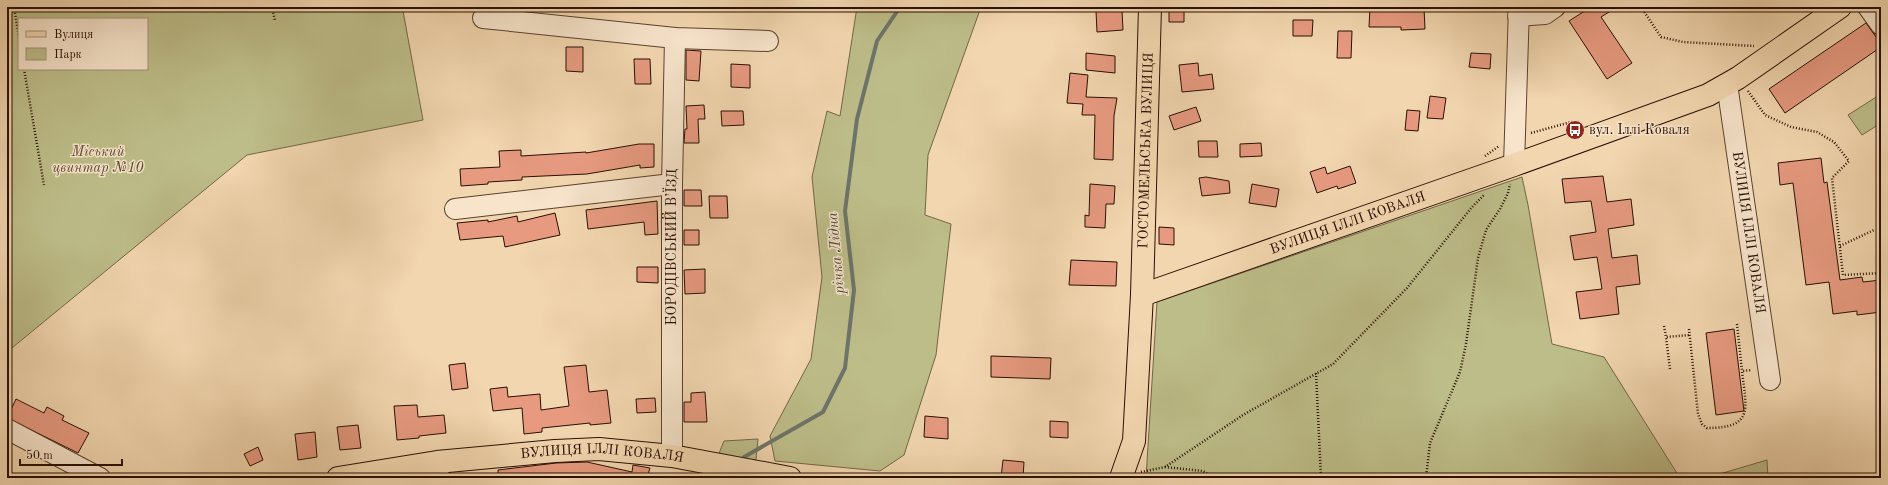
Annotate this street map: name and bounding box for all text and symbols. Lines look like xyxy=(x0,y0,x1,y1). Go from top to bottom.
legend xyxy=(18,18,148,70)
text: Вулиця xyxy=(54,29,93,41)
text: Парк xyxy=(54,49,82,61)
street label: ГОСТОМЕЛЬСЬКА ВУЛИЦЯ xyxy=(1136,52,1156,249)
bus stop icon: вул. Іллі Коваля xyxy=(1564,119,1586,141)
place label: вул. Іллі Коваля xyxy=(1589,123,1690,137)
park label: Міський цвинтар №10 xyxy=(52,145,144,176)
street label: ВУЛИЦЯ ІЛЛІ КОВАЛЯ xyxy=(1730,150,1767,315)
street label: БОРОДІВСЬКИЙ В’ЇЗД xyxy=(661,168,679,325)
street label: ВУЛИЦЯ ІЛЛІ КОВАЛЯ xyxy=(1268,189,1427,257)
water label: річка Лідна xyxy=(826,211,848,297)
scale bar xyxy=(20,441,122,467)
street label: ВУЛИЦЯ ІЛЛІ КОВАЛЯ xyxy=(520,442,685,465)
text: 50 m xyxy=(26,449,53,462)

